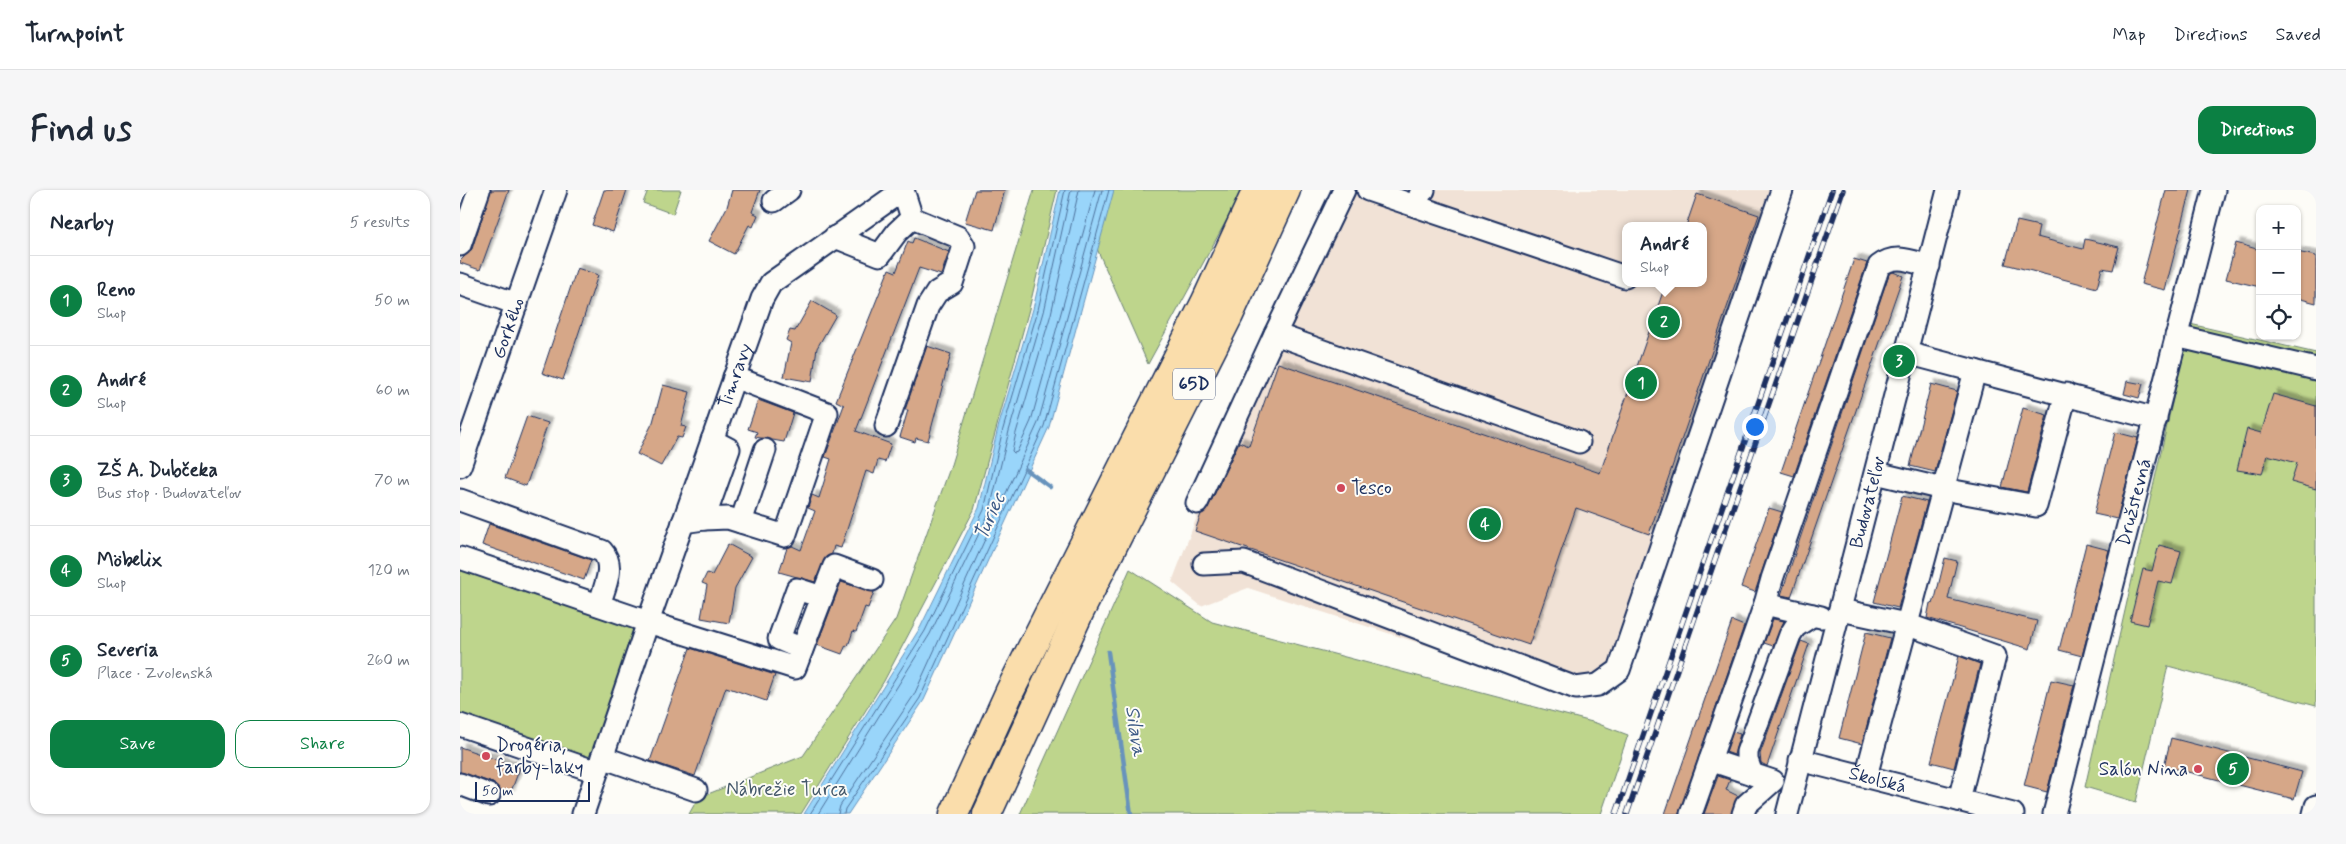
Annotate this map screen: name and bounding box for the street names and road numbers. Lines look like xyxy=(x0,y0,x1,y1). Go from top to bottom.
street label: Gorkého xyxy=(486,294,530,362)
street label: Timravy xyxy=(712,340,758,412)
road number: 65D xyxy=(1173,368,1215,400)
street label: Budovateľov xyxy=(1844,453,1891,551)
street label: Družstevná xyxy=(2111,455,2157,549)
street label: Školská xyxy=(1846,760,1909,799)

